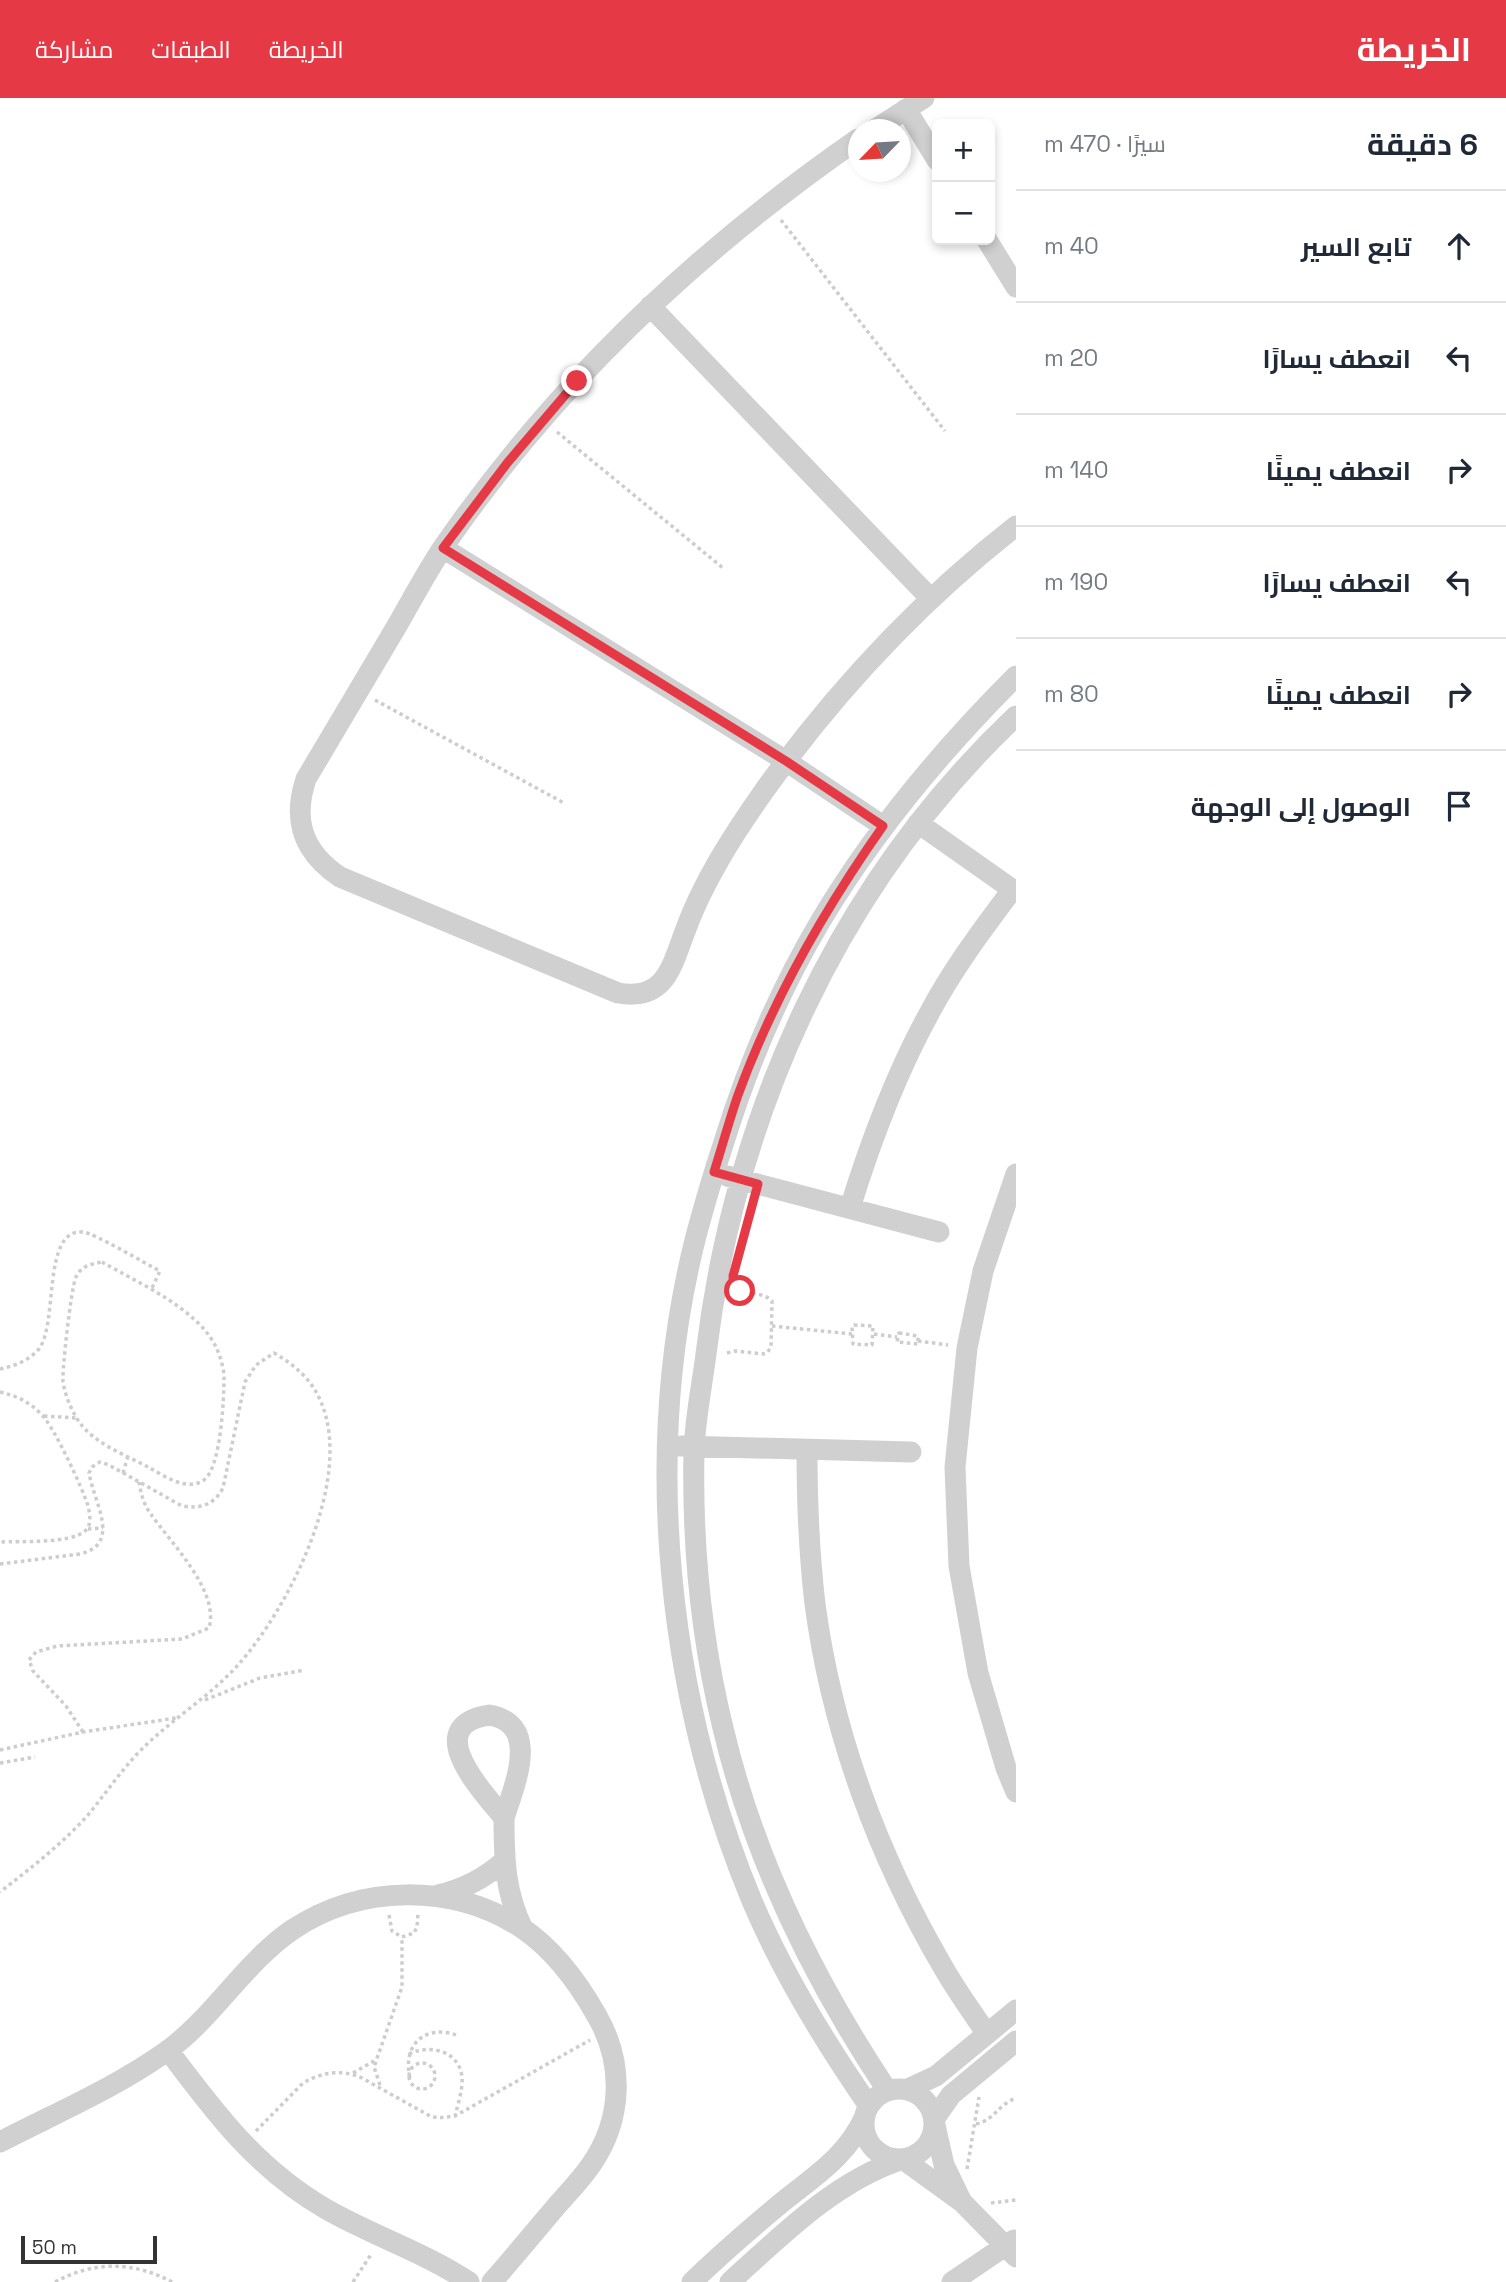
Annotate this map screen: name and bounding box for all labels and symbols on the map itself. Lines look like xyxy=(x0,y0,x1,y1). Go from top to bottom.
north arrow xyxy=(848,119,911,182)
route end xyxy=(561,365,592,396)
route start xyxy=(724,1275,755,1306)
scale bar xyxy=(21,2233,158,2265)

